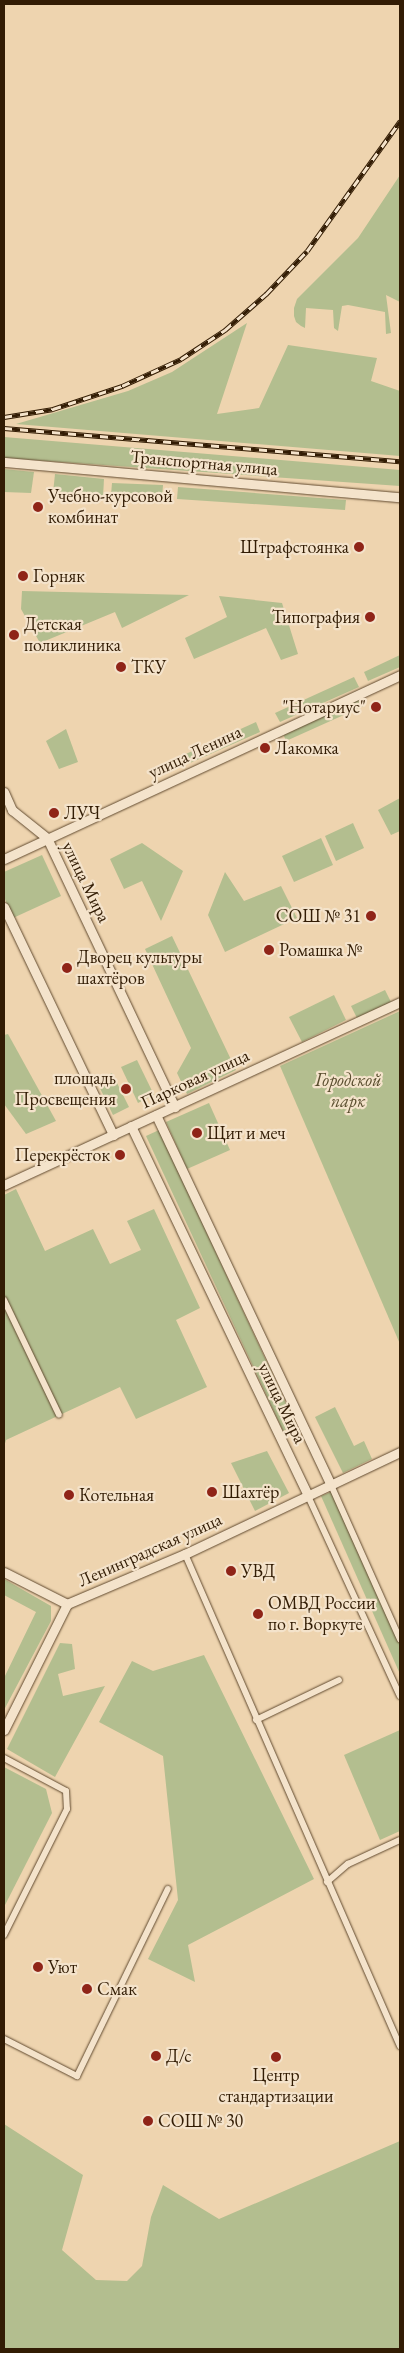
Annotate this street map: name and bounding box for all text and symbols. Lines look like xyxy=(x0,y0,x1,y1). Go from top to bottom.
street label: Транспортная улица xyxy=(129,446,279,480)
place label: Учебно-курсовой комбинат xyxy=(48,486,173,528)
marker: Учебно-курсовой комбинат xyxy=(32,501,44,513)
place label: Штрафстоянка xyxy=(240,536,349,558)
marker: Штрафстоянка xyxy=(353,541,365,553)
place label: Горняк xyxy=(33,565,85,587)
marker: Горняк xyxy=(17,570,29,582)
place label: Типография xyxy=(272,606,360,628)
marker: Типография xyxy=(364,611,376,623)
place label: Детская поликлиника xyxy=(24,614,121,656)
marker: Детская поликлиника xyxy=(8,629,20,641)
place label: ТКУ xyxy=(131,656,166,678)
marker: ТКУ xyxy=(115,661,127,673)
place label: "Нотариус" xyxy=(282,696,366,718)
marker: "Нотариус" xyxy=(370,701,382,713)
street label: улица Ленина xyxy=(145,721,245,783)
place label: Лакомка xyxy=(275,737,339,759)
marker: Лакомка xyxy=(259,742,271,754)
place label: ЛУЧ xyxy=(64,802,100,824)
marker: ЛУЧ xyxy=(48,807,60,819)
street label: улица Мира xyxy=(57,838,115,926)
place label: СОШ № 31 xyxy=(276,905,361,927)
marker: СОШ № 31 xyxy=(365,910,377,922)
place label: Ромашка № xyxy=(279,939,362,961)
marker: Ромашка № xyxy=(263,944,275,956)
place label: Дворец культуры шахтёров xyxy=(77,947,202,990)
marker: Дворец культуры шахтёров xyxy=(61,962,73,974)
street label: Парковая улица xyxy=(137,1044,253,1114)
place label: площадь Просвещения xyxy=(15,1068,116,1110)
park label: Городской парк xyxy=(315,1070,381,1112)
marker: площадь Просвещения xyxy=(120,1083,132,1095)
place label: Щит и меч xyxy=(207,1122,286,1144)
marker: Щит и меч xyxy=(191,1127,203,1139)
place label: Перекрёсток xyxy=(15,1144,110,1166)
marker: Перекрёсток xyxy=(114,1149,126,1161)
street label: улица Мира xyxy=(253,1359,311,1447)
place label: Шахтёр xyxy=(222,1481,279,1503)
place label: Котельная xyxy=(79,1484,154,1506)
marker: Шахтёр xyxy=(206,1486,218,1498)
marker: Котельная xyxy=(63,1489,75,1501)
street label: Ленинградская улица xyxy=(75,1509,225,1591)
place label: УВД xyxy=(241,1560,275,1582)
marker: УВД xyxy=(225,1565,237,1577)
place label: ОМВД России по г. Воркуте xyxy=(268,1593,376,1636)
marker: ОМВД России по г. Воркуте xyxy=(252,1608,264,1620)
place label: Уют xyxy=(48,1956,77,1978)
marker: Уют xyxy=(32,1961,44,1973)
place label: Смак xyxy=(97,1978,137,2000)
marker: Смак xyxy=(81,1983,93,1995)
place label: Д/с xyxy=(166,2045,192,2067)
marker: Д/с xyxy=(150,2050,162,2062)
marker: Центр стандартизации xyxy=(270,2051,282,2063)
place label: Центр стандартизации xyxy=(218,2065,334,2108)
place label: СОШ № 30 xyxy=(158,2110,243,2132)
marker: СОШ № 30 xyxy=(142,2115,154,2127)

